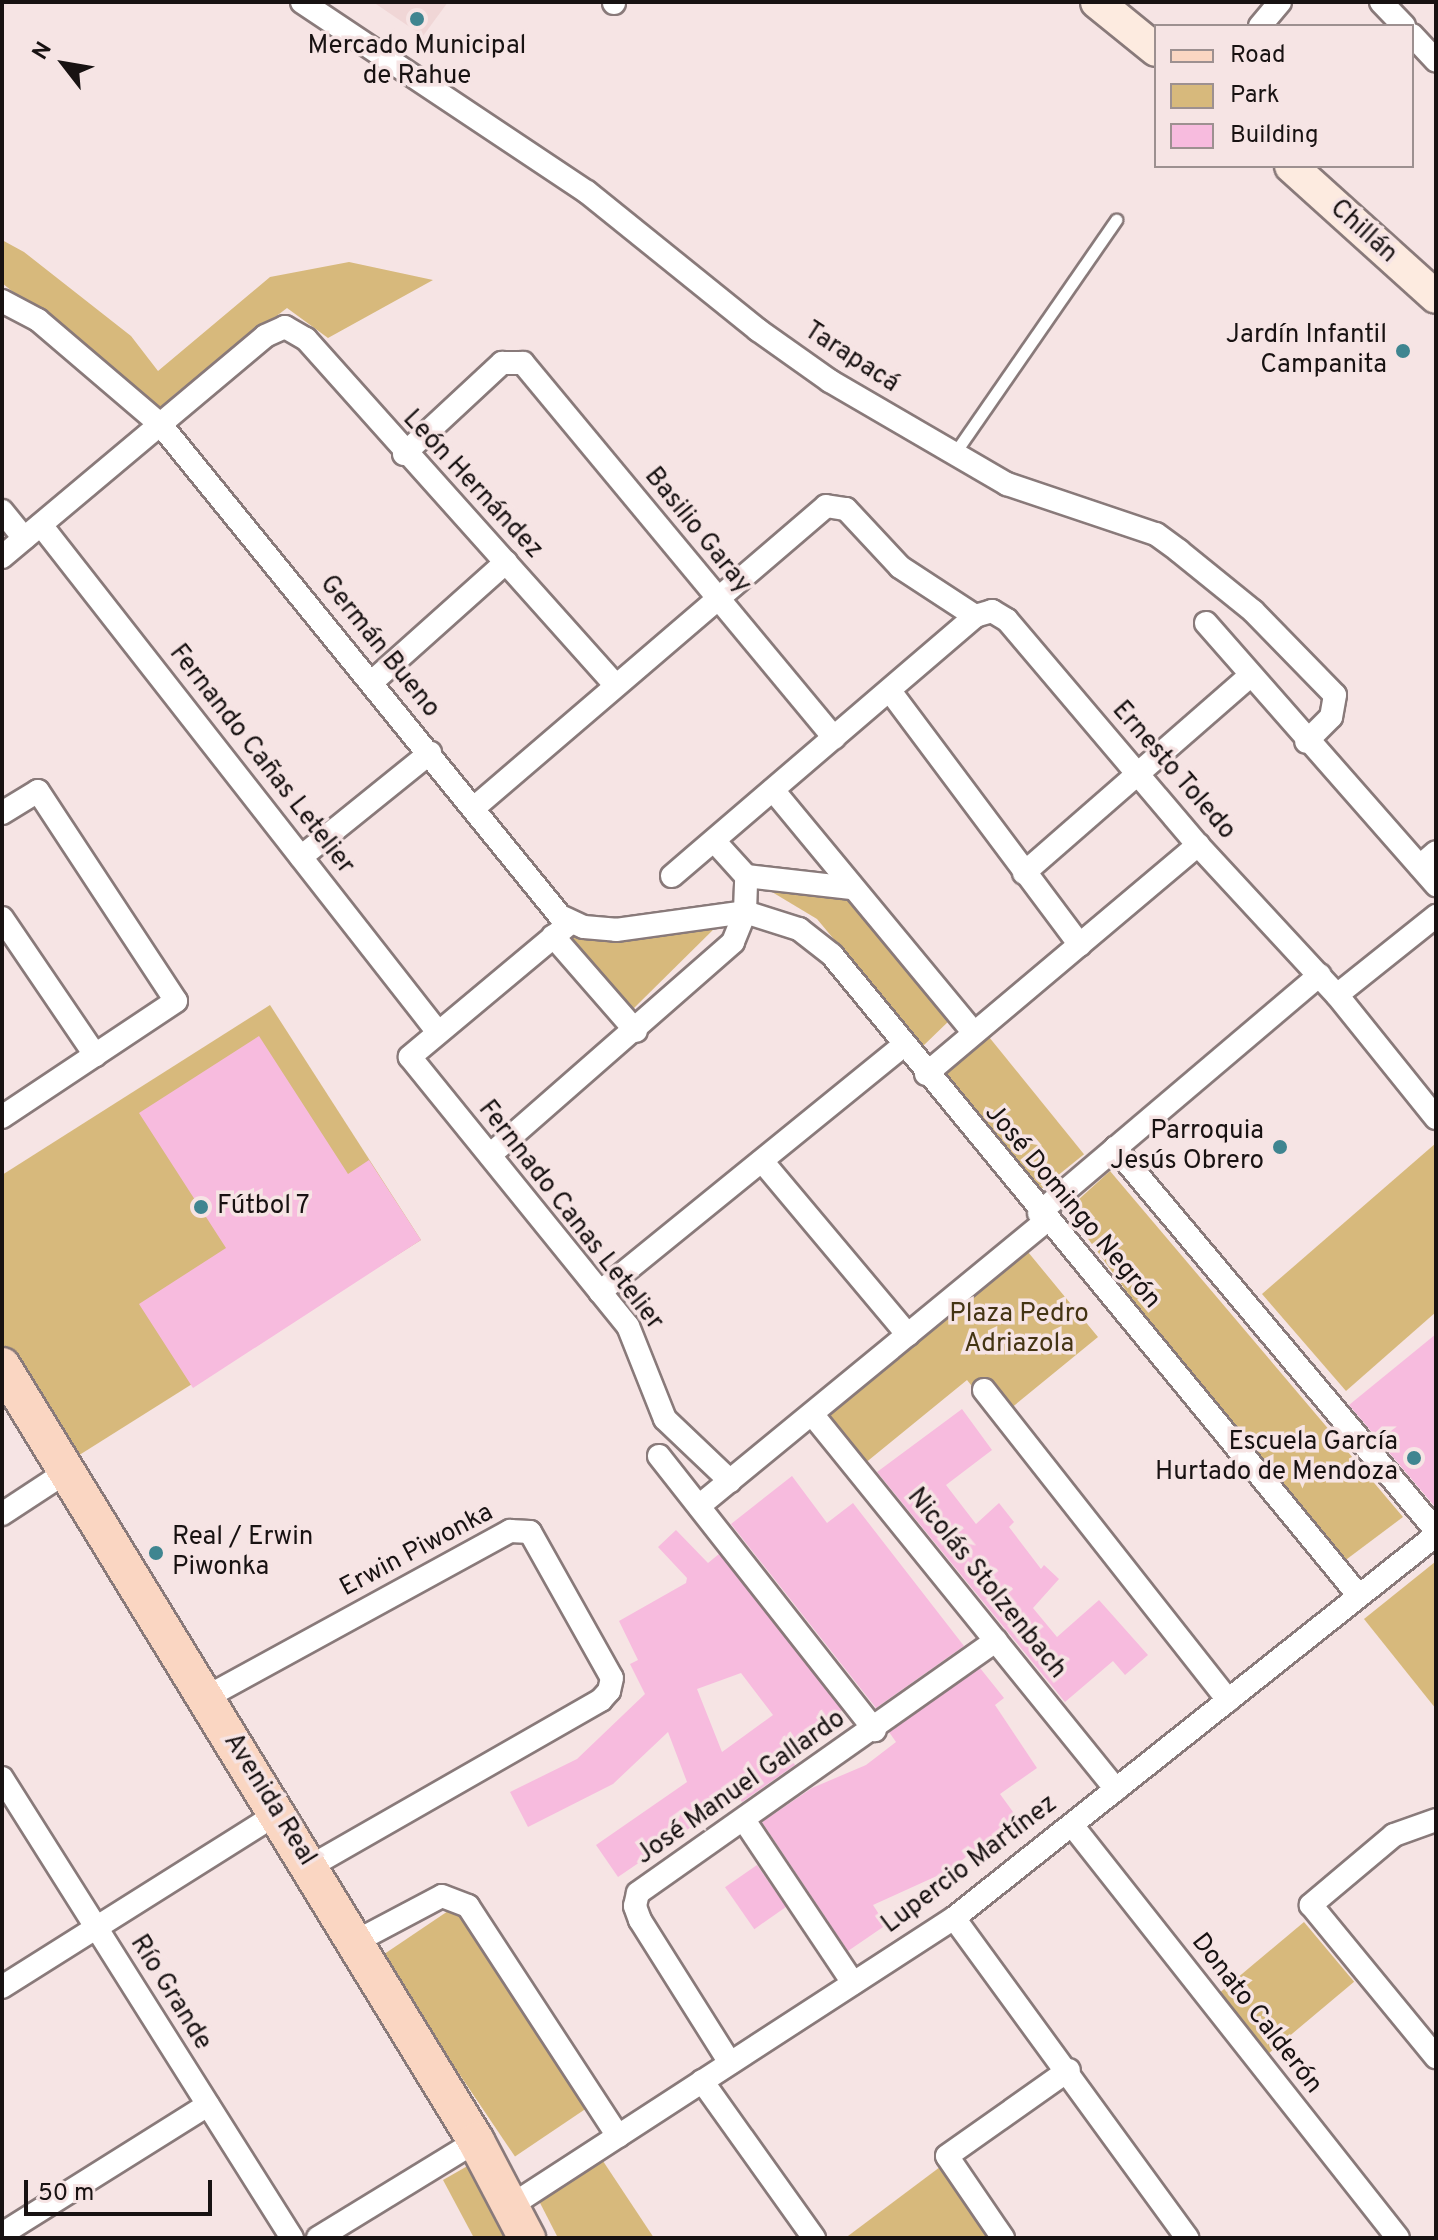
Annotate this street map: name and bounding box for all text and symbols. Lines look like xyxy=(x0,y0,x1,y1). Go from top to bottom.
marker: Mercado Municipal de Rahue xyxy=(408,10,426,28)
north arrow xyxy=(24,24,104,104)
legend xyxy=(1154,24,1414,168)
place label: Mercado Municipal de Rahue xyxy=(308,31,526,92)
text: N xyxy=(27,38,59,65)
text: Road xyxy=(1230,41,1286,71)
text: Park xyxy=(1230,81,1280,111)
text: Building xyxy=(1230,121,1319,151)
street label: Chillán xyxy=(1323,194,1403,270)
street label: Tarapacá xyxy=(798,316,904,400)
place label: Jardín Infantil Campanita xyxy=(1226,320,1387,382)
marker: Jardín Infantil Campanita xyxy=(1394,342,1412,360)
street label: León Hernández xyxy=(395,404,549,566)
street label: Basilio Garay xyxy=(637,462,757,600)
street label: Germán Bueno xyxy=(312,570,446,724)
street label: Fernando Cañas Letelier xyxy=(162,639,360,881)
street label: Ernesto Toledo xyxy=(1104,695,1242,847)
street label: Fernnado Canas Letelier xyxy=(471,1095,669,1337)
street label: José Domingo Negrón xyxy=(977,1098,1167,1316)
place label: Parroquia Jesús Obrero xyxy=(1110,1116,1264,1178)
marker: Parroquia Jesús Obrero xyxy=(1271,1138,1289,1156)
place label: Fútbol 7 xyxy=(217,1191,311,1223)
marker: Fútbol 7 xyxy=(192,1198,210,1216)
park label: Plaza Pedro Adriazola xyxy=(949,1299,1089,1360)
place label: Escuela García Hurtado de Mendoza xyxy=(1155,1427,1398,1488)
marker: Escuela García Hurtado de Mendoza xyxy=(1405,1449,1423,1467)
street label: Nicolás Stolzenbach xyxy=(900,1482,1072,1686)
street label: Erwin Piwonka xyxy=(335,1498,499,1604)
place label: Real / Erwin Piwonka xyxy=(172,1522,313,1584)
marker: Real / Erwin Piwonka xyxy=(147,1544,165,1562)
street label: José Manuel Gallardo xyxy=(630,1704,852,1872)
street label: Avenida Real xyxy=(216,1728,322,1872)
street label: Lupercio Martínez xyxy=(876,1789,1064,1941)
street label: Donato Calderón xyxy=(1184,1928,1328,2100)
street label: Río Grande xyxy=(122,1930,218,2056)
scale bar xyxy=(28,2164,216,2214)
text: 50 m xyxy=(38,2179,94,2209)

